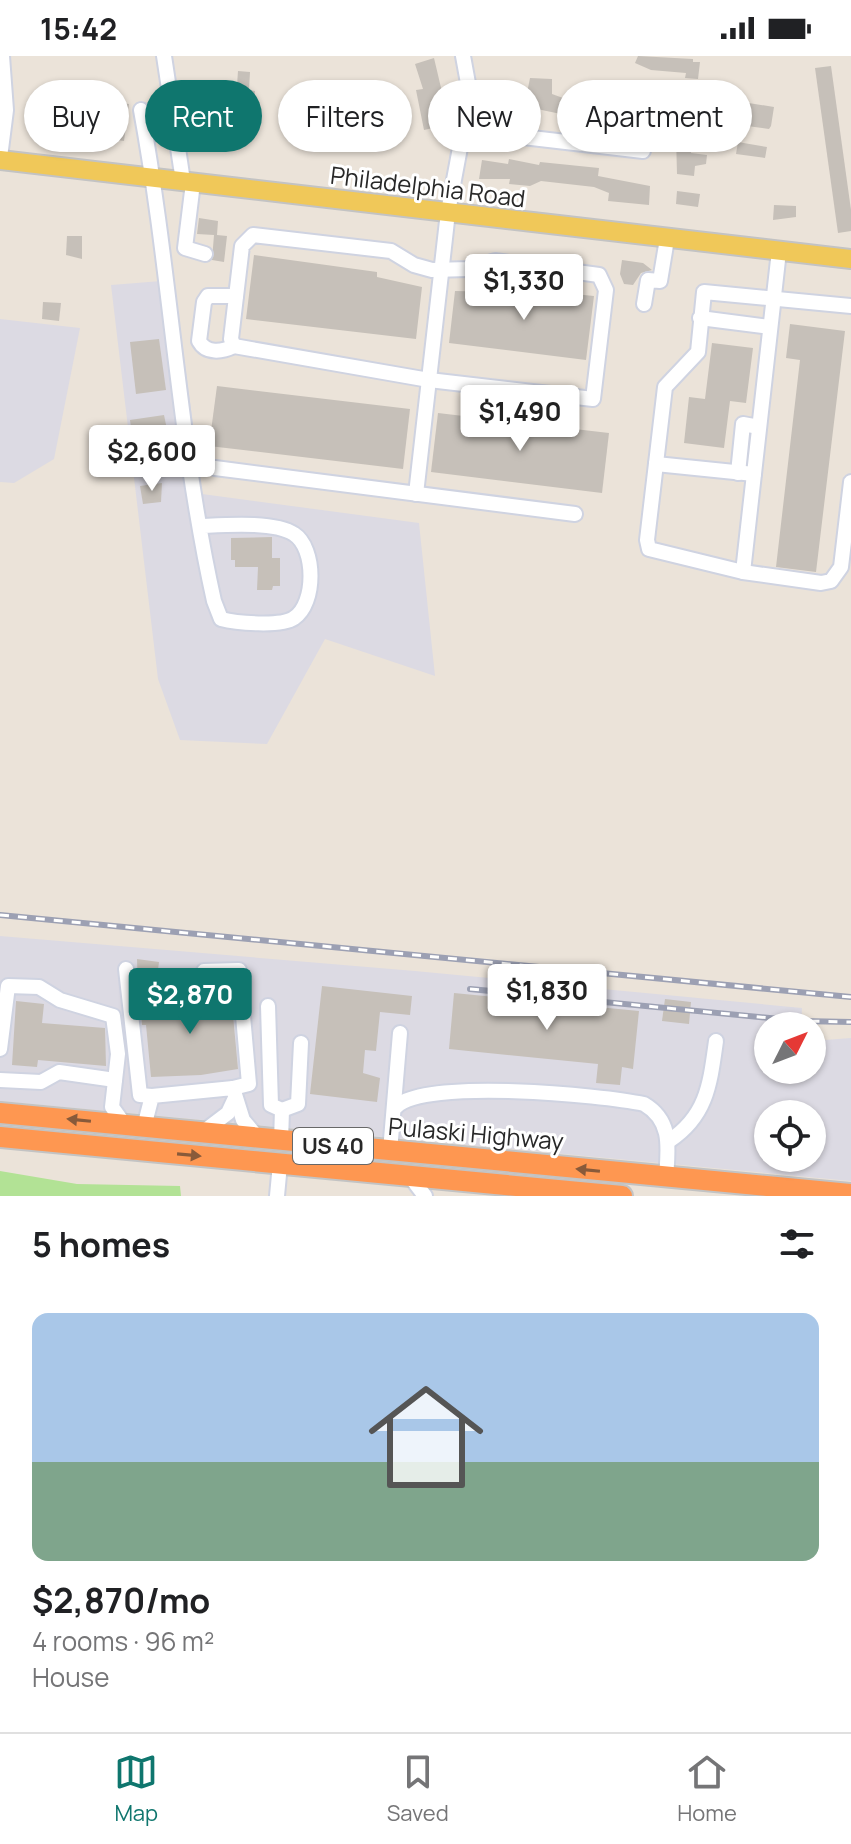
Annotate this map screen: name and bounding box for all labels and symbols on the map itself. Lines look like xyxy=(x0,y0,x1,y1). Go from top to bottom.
street label: Philadelphia Road xyxy=(329,158,527,214)
pin: $1,330 xyxy=(459,254,589,322)
pin: $1,490 xyxy=(455,385,585,453)
pin: $2,600 xyxy=(87,425,217,493)
pin: $1,830 xyxy=(482,964,612,1032)
pin: $2,870 xyxy=(125,968,255,1036)
north arrow xyxy=(754,1012,826,1084)
street label: Pulaski Highway xyxy=(387,1109,565,1157)
one-way arrow xyxy=(66,1114,91,1127)
road number: US 40 xyxy=(293,1128,373,1164)
one-way arrow xyxy=(177,1149,202,1162)
one-way arrow xyxy=(575,1163,600,1176)

